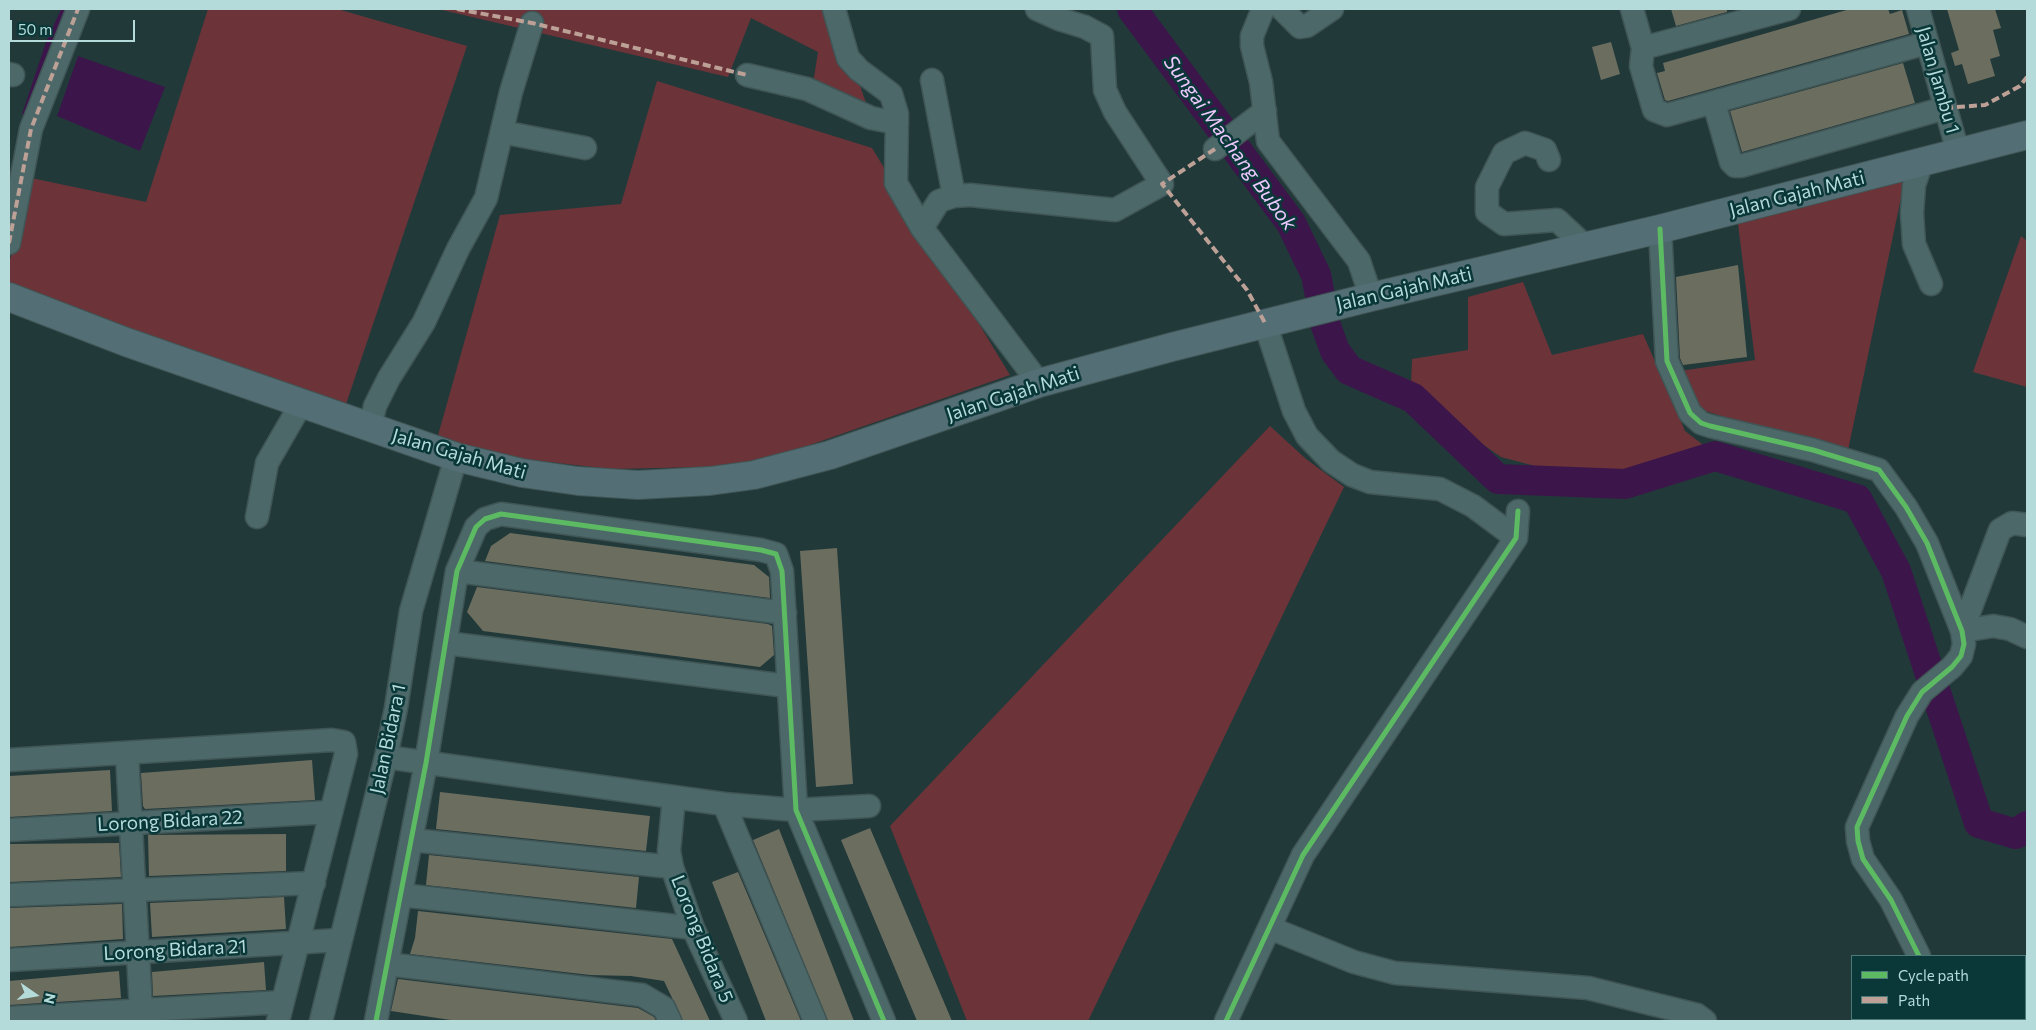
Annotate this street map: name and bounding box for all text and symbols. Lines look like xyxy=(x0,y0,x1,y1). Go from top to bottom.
scale bar xyxy=(12,10,138,42)
text: 50 m xyxy=(18,20,52,38)
street label: Jalan Jambu 1 xyxy=(1912,24,1964,136)
water label: Sungai Machang Bubok xyxy=(1158,51,1302,235)
street label: Jalan Gajah Mati xyxy=(1727,166,1867,222)
street label: Jalan Gajah Mati xyxy=(1334,262,1474,316)
street label: Jalan Gajah Mati xyxy=(944,362,1082,426)
street label: Jalan Gajah Mati xyxy=(389,424,529,484)
street label: Jalan Bidara 1 xyxy=(365,682,411,796)
street label: Lorong Bidara 22 xyxy=(97,806,243,836)
street label: Lorong Bidara 5 xyxy=(666,872,738,1006)
street label: Lorong Bidara 21 xyxy=(103,935,247,965)
legend xyxy=(1851,955,2026,1020)
text: Cycle path xyxy=(1898,966,1969,984)
north arrow xyxy=(10,970,60,1020)
text: N xyxy=(41,991,60,1006)
text: Path xyxy=(1898,991,1930,1009)

